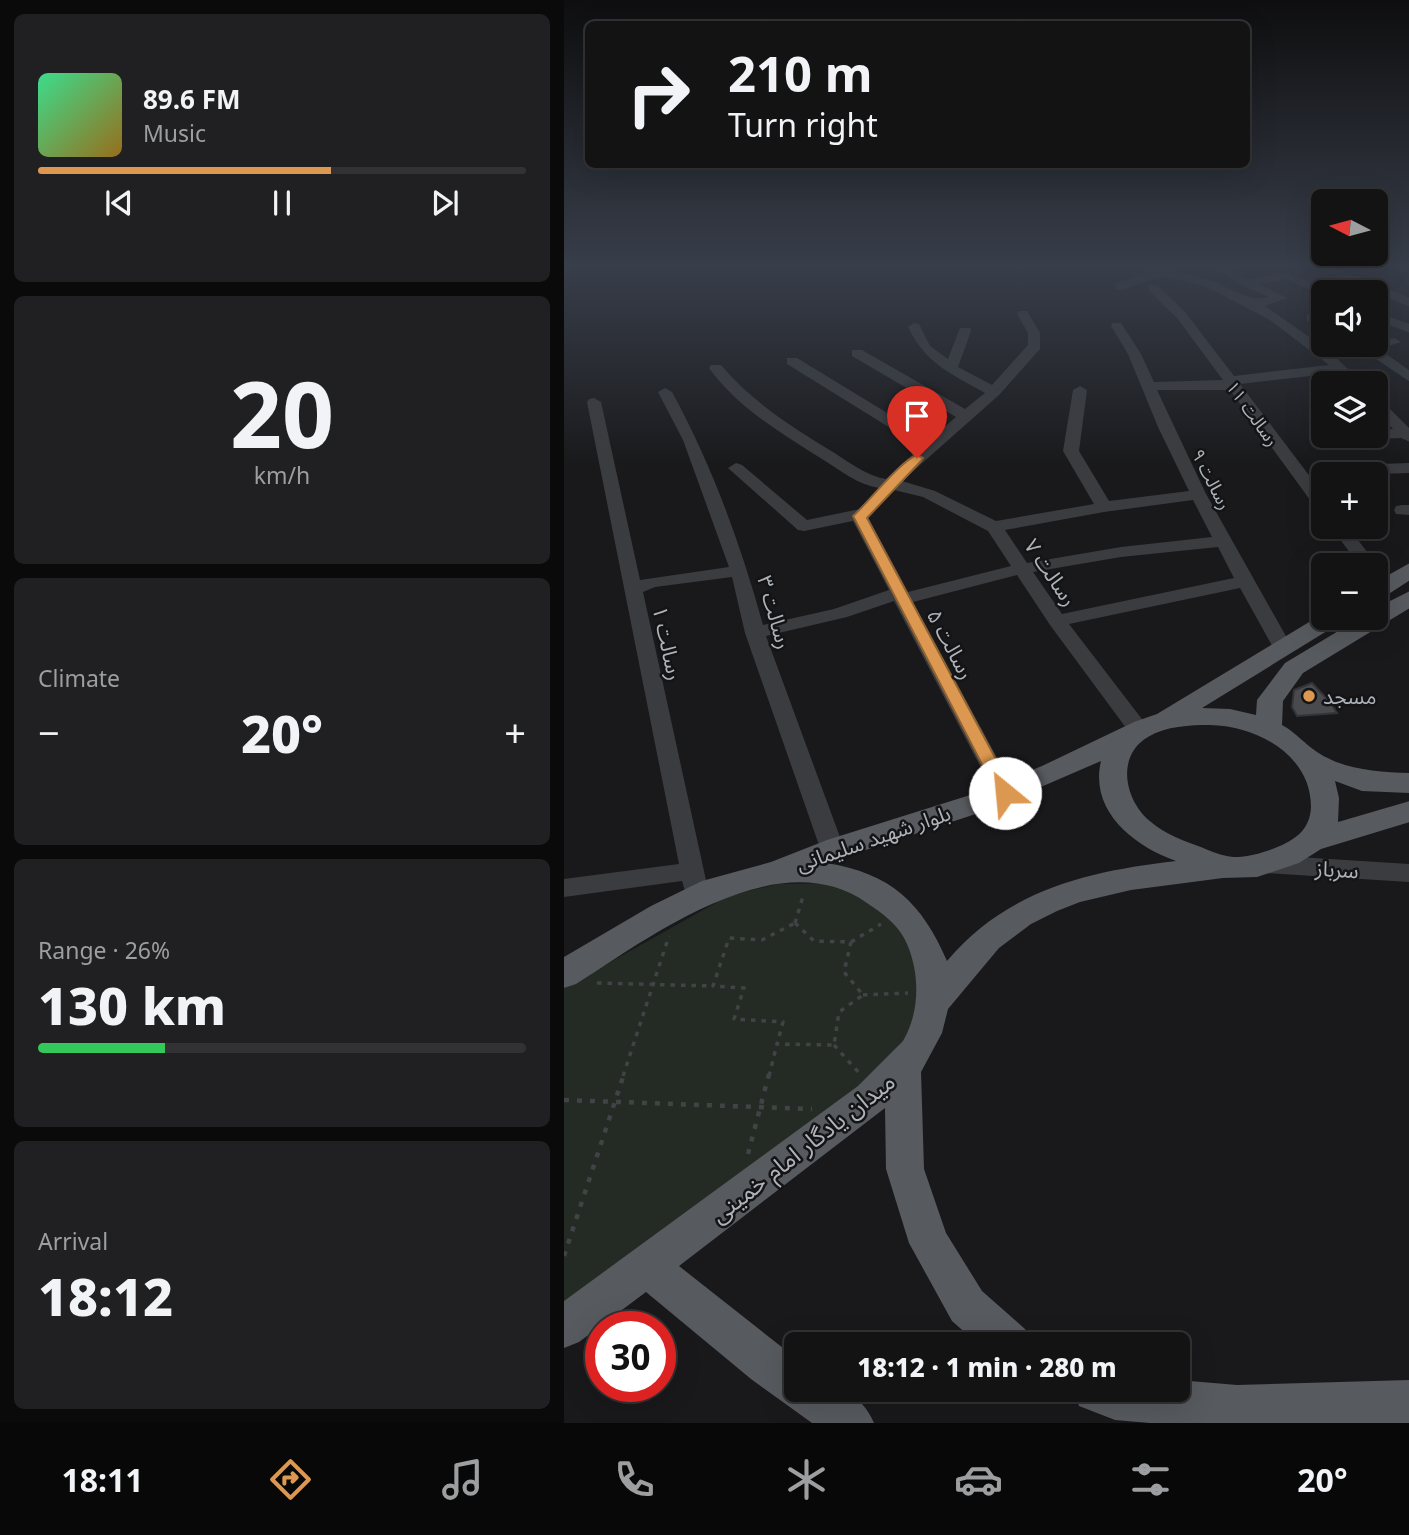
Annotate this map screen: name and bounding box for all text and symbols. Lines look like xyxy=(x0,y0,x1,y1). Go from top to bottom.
text: 210 m xyxy=(728,40,873,106)
icon: right xyxy=(613,49,704,140)
text: 89.6 FM xyxy=(143,81,240,117)
text: Turn right xyxy=(728,103,878,146)
text: Music xyxy=(143,117,206,149)
icon: previous xyxy=(100,184,138,222)
icon: pause xyxy=(263,184,301,222)
icon: next xyxy=(426,184,464,222)
north arrow xyxy=(1311,189,1388,266)
map controls xyxy=(1311,189,1388,630)
button: sound xyxy=(1311,280,1388,357)
text: 20 xyxy=(230,351,334,475)
button: layers xyxy=(1311,371,1388,448)
street label: رسالت ۱۱ xyxy=(1221,376,1285,450)
pin xyxy=(887,386,947,458)
icon: arrive xyxy=(898,397,936,435)
street label: رسالت ۹ xyxy=(1187,445,1237,513)
text: km/h xyxy=(254,459,310,491)
button: + xyxy=(1311,462,1388,539)
street label: رسالت ۷ xyxy=(1018,533,1084,611)
button: − xyxy=(1311,553,1388,630)
street label: رسالت ۳ xyxy=(751,572,799,652)
street label: رسالت ۱ xyxy=(646,603,690,683)
street label: رسالت ۵ xyxy=(921,604,981,684)
text: Climate xyxy=(38,662,120,694)
place label: مسجد xyxy=(1323,682,1376,710)
marker: مسجد xyxy=(1301,688,1317,704)
text: 20° xyxy=(241,697,323,768)
text: − xyxy=(38,706,60,758)
text: + xyxy=(504,706,526,758)
position arrow xyxy=(968,756,1042,830)
street label: بلوار شهید سلیمانی xyxy=(792,798,954,878)
street label: سرباز xyxy=(1313,853,1360,884)
text: Range · 26% xyxy=(38,934,170,966)
text: 130 km xyxy=(38,969,226,1040)
street label: میدان یادگار امام خمینی xyxy=(703,1064,903,1232)
text: Arrival xyxy=(38,1225,108,1257)
text: 18:12 xyxy=(38,1260,173,1331)
speed limit sign: 30 xyxy=(585,1311,676,1402)
text: 18:12 · 1 min · 280 m xyxy=(857,1349,1117,1385)
icon: directions xyxy=(266,1455,315,1504)
icon: music xyxy=(438,1455,487,1504)
icon: phone xyxy=(610,1455,659,1504)
icon: climate xyxy=(782,1455,831,1504)
icon: car xyxy=(954,1455,1003,1504)
icon: filters xyxy=(1126,1455,1175,1504)
text: 18:11 xyxy=(61,1458,144,1501)
text: 20° xyxy=(1297,1458,1348,1501)

